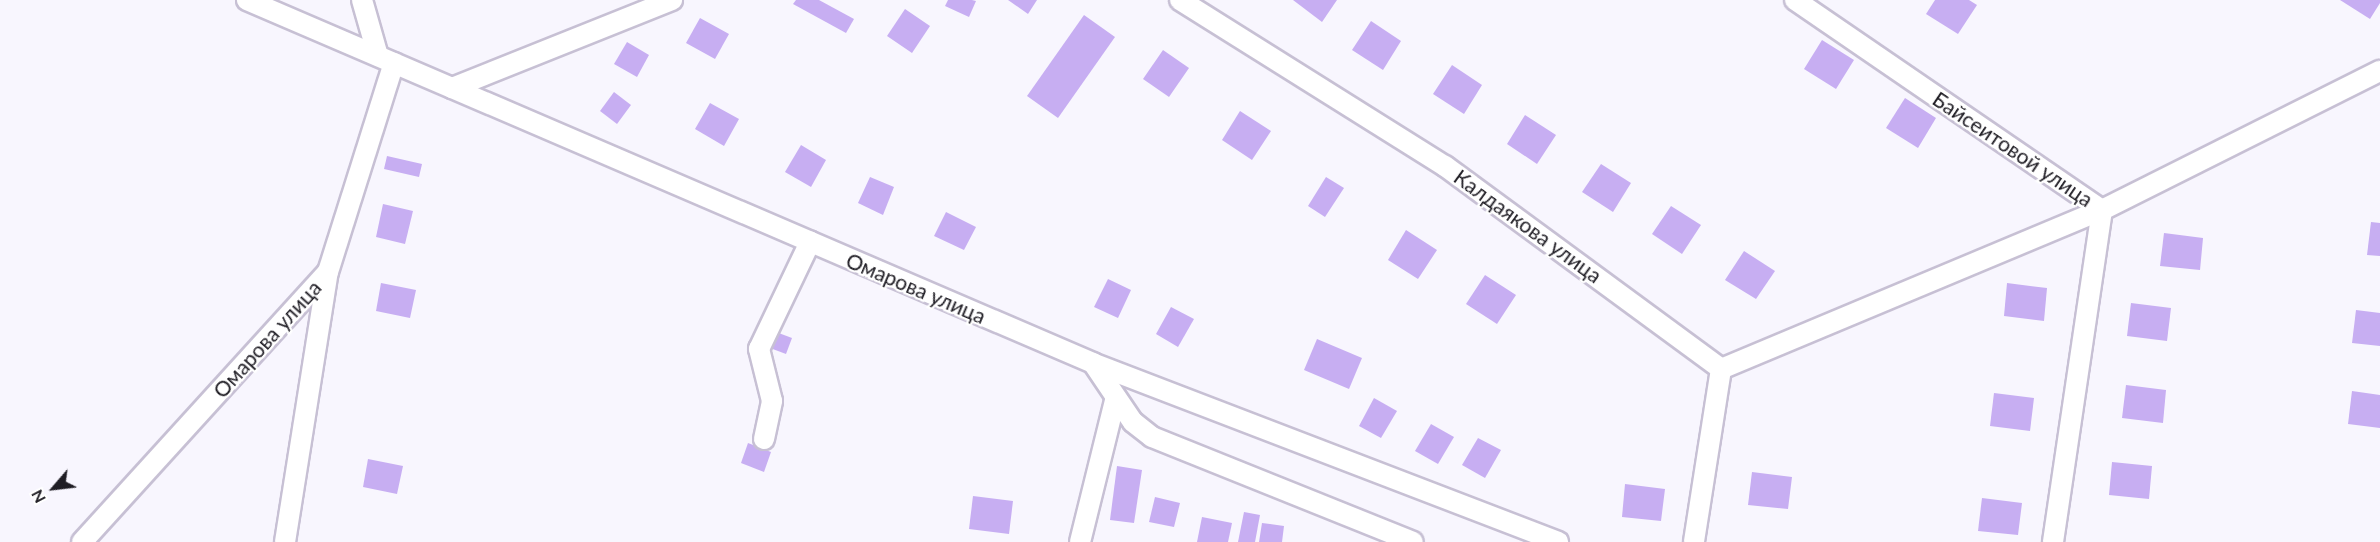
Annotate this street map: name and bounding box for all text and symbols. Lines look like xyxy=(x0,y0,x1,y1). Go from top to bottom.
street label: Байсеитовой улица xyxy=(1928,86,2098,212)
street label: Калдаякова улица xyxy=(1449,164,1607,288)
street label: Омарова улица xyxy=(842,247,990,329)
street label: Омарова улица xyxy=(208,275,326,403)
north arrow xyxy=(24,458,84,518)
text: N xyxy=(26,487,49,507)

